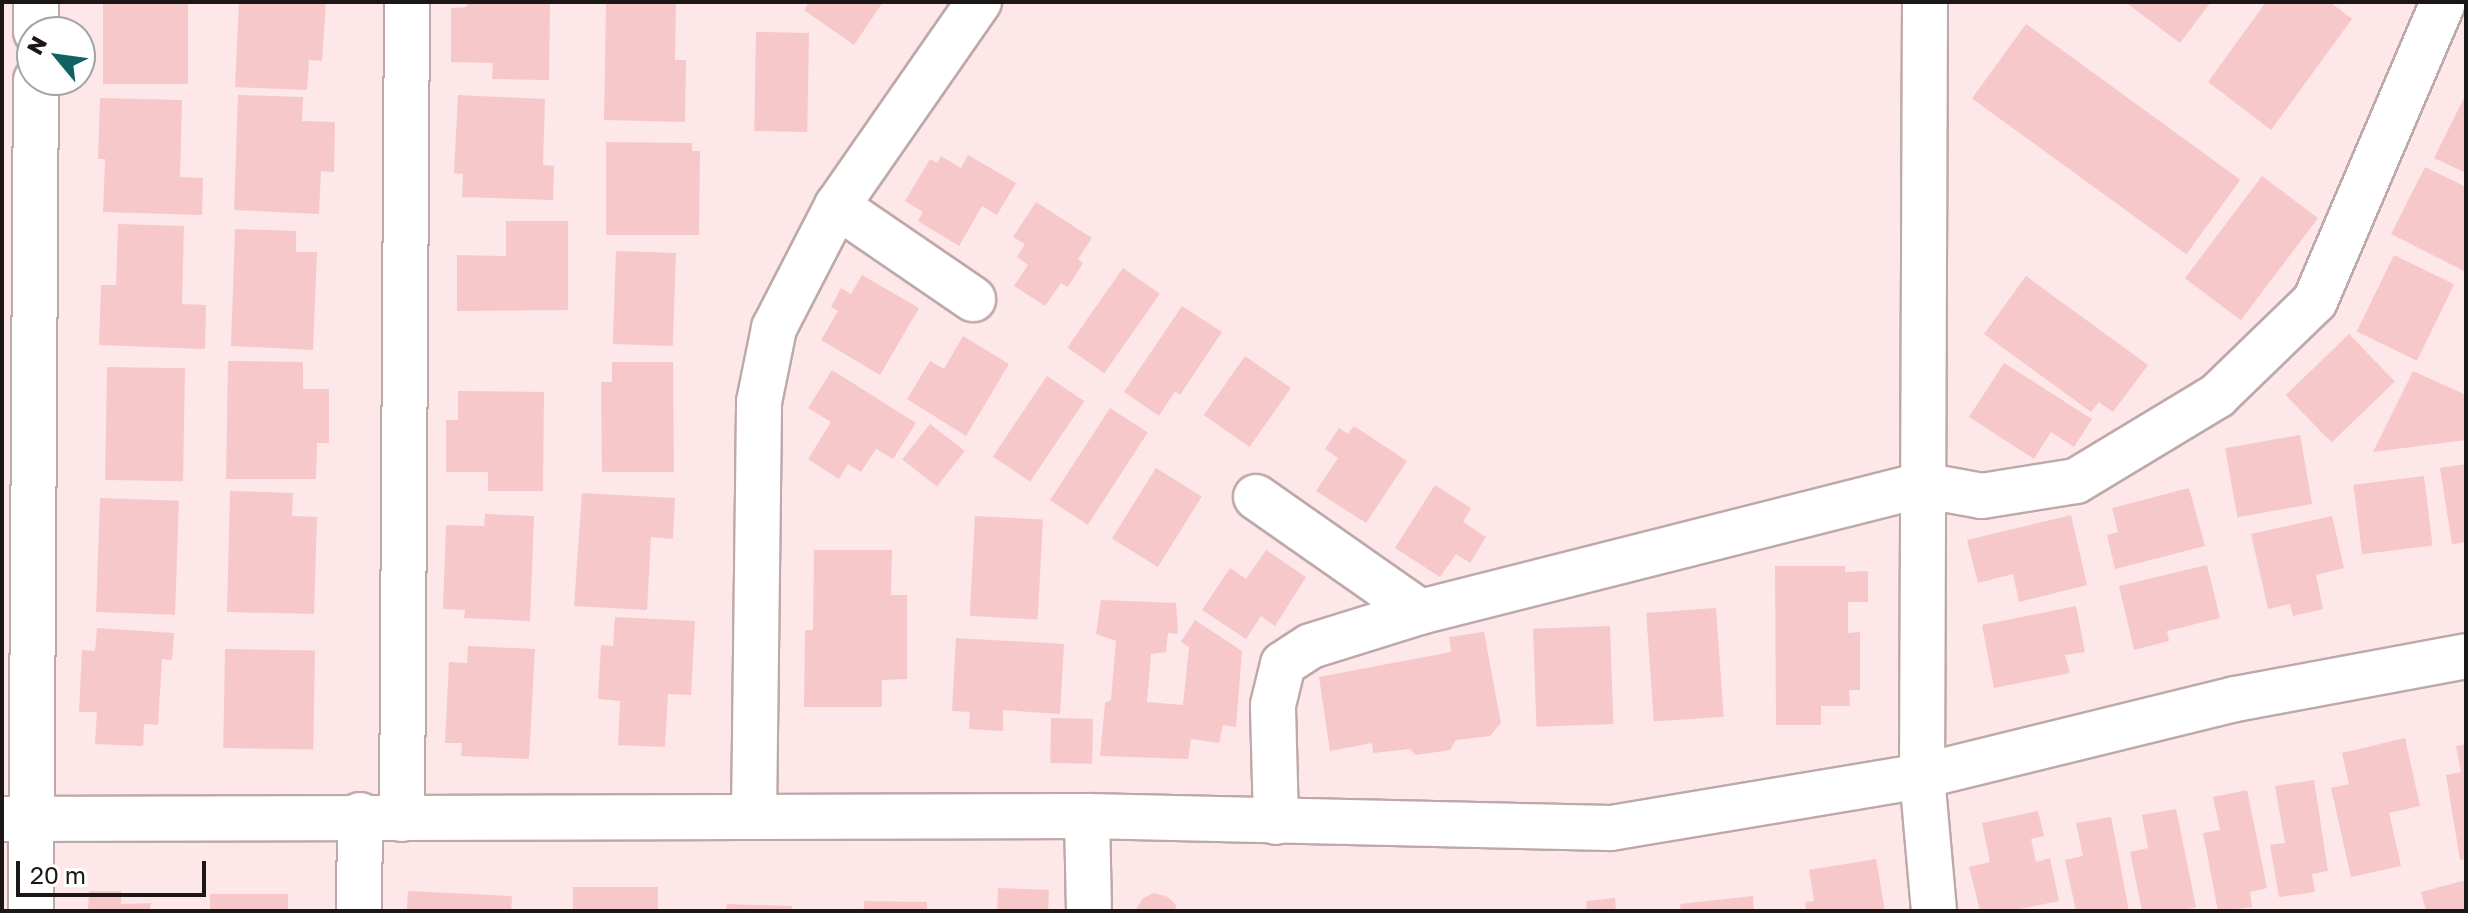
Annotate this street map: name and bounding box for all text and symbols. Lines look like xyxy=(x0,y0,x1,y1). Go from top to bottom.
north arrow xyxy=(16,16,96,96)
text: N xyxy=(20,31,52,59)
scale bar xyxy=(20,845,210,895)
text: 20 m xyxy=(30,860,86,889)

